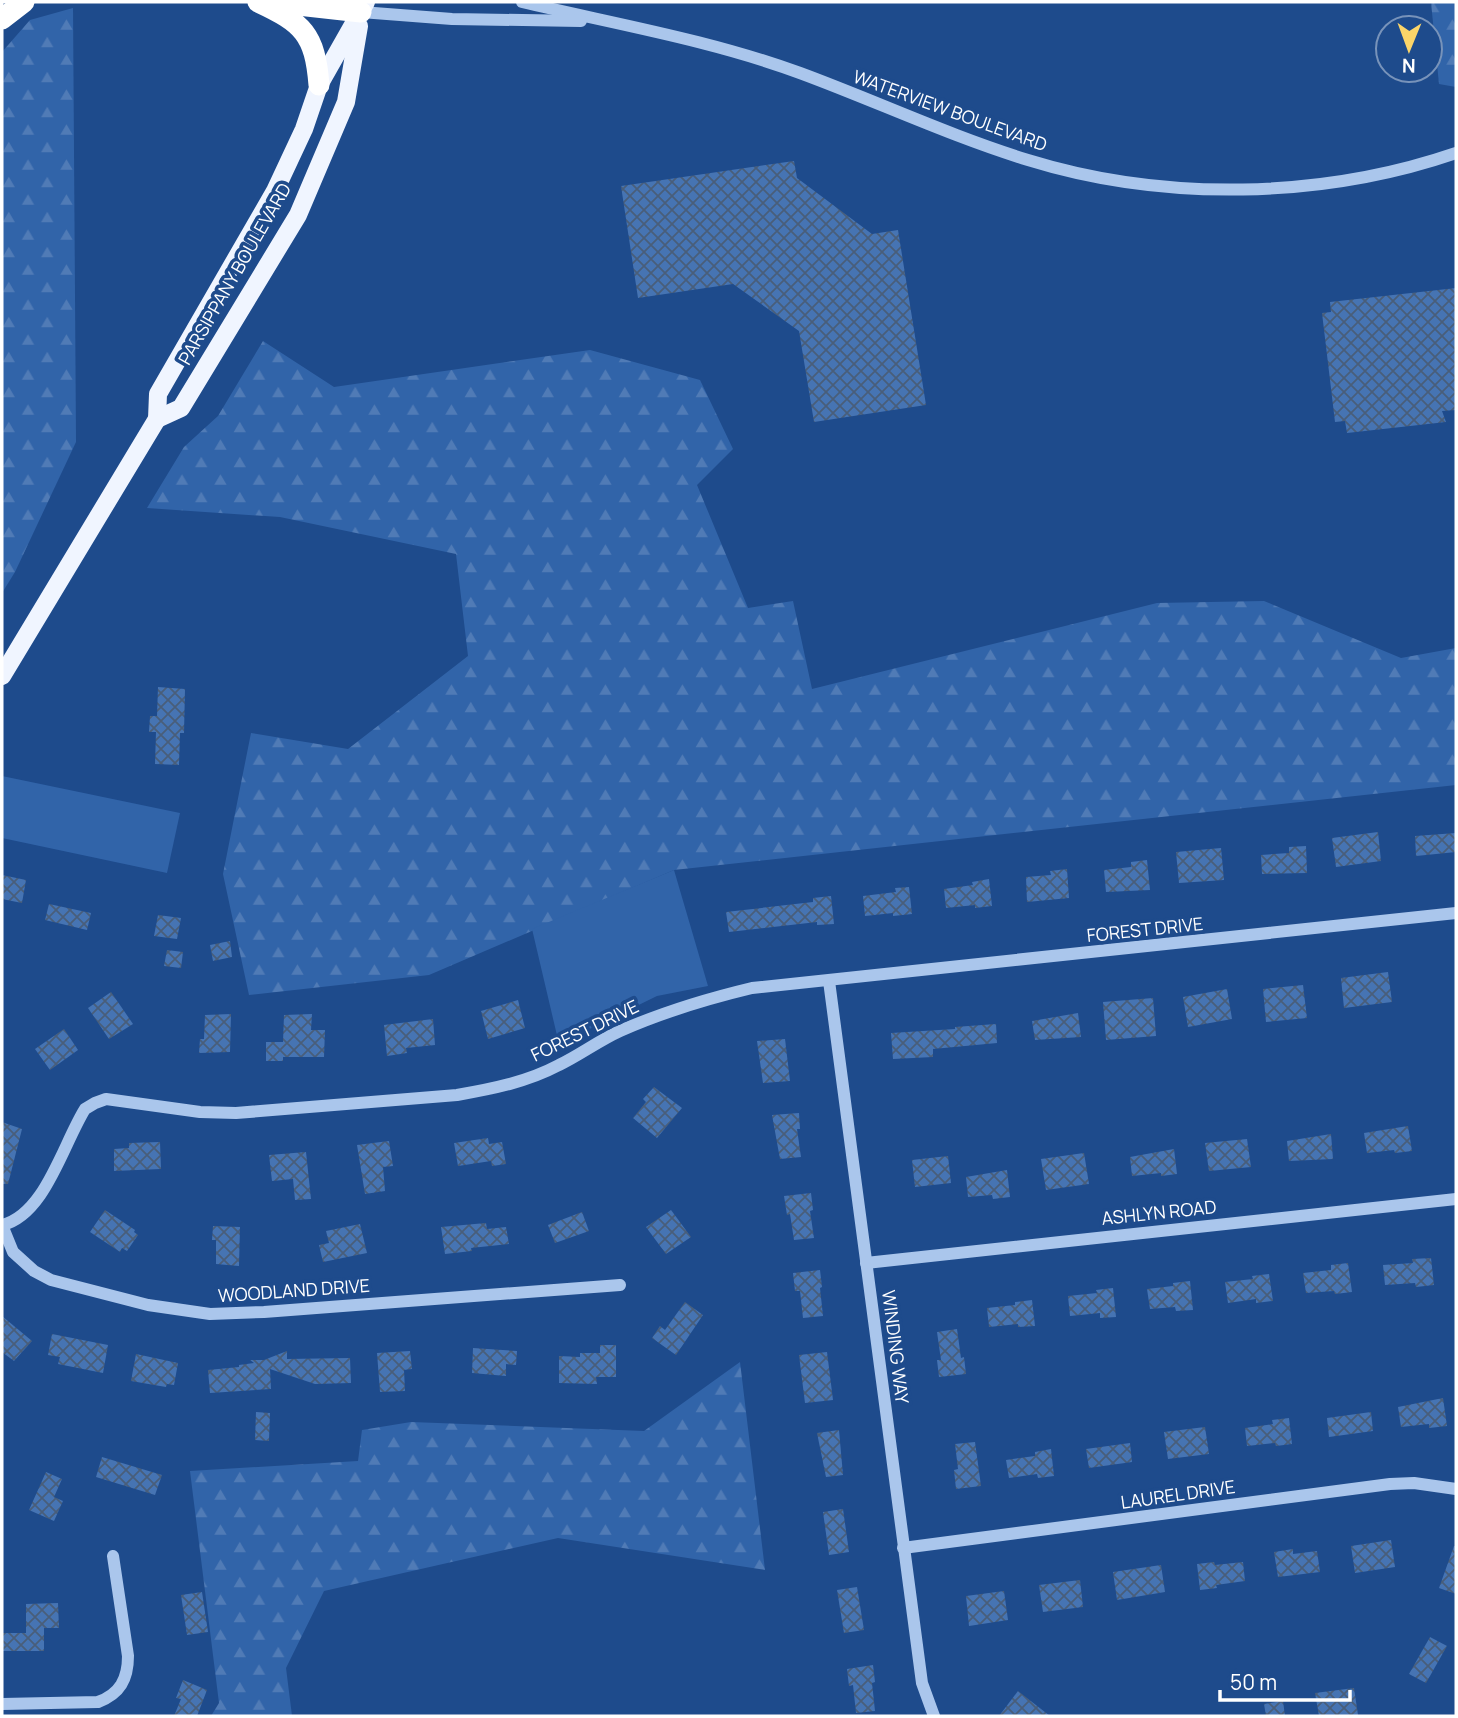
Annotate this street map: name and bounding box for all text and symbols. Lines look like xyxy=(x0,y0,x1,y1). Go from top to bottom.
north arrow xyxy=(1374,14,1444,84)
text: N xyxy=(1402,53,1416,79)
street label: WATERVIEW BOULEVARD xyxy=(850,64,1051,156)
street label: PARSIPPANY BOULEVARD xyxy=(172,178,296,369)
street label: FOREST DRIVE xyxy=(1086,911,1204,947)
street label: FOREST DRIVE xyxy=(527,994,642,1067)
street label: ASHLYN ROAD xyxy=(1100,1194,1217,1230)
street label: WOODLAND DRIVE xyxy=(217,1273,371,1307)
street label: WINDING WAY xyxy=(877,1289,915,1406)
street label: LAUREL DRIVE xyxy=(1119,1474,1237,1514)
scale bar xyxy=(1220,1658,1350,1702)
text: 50 m xyxy=(1230,1668,1277,1696)

